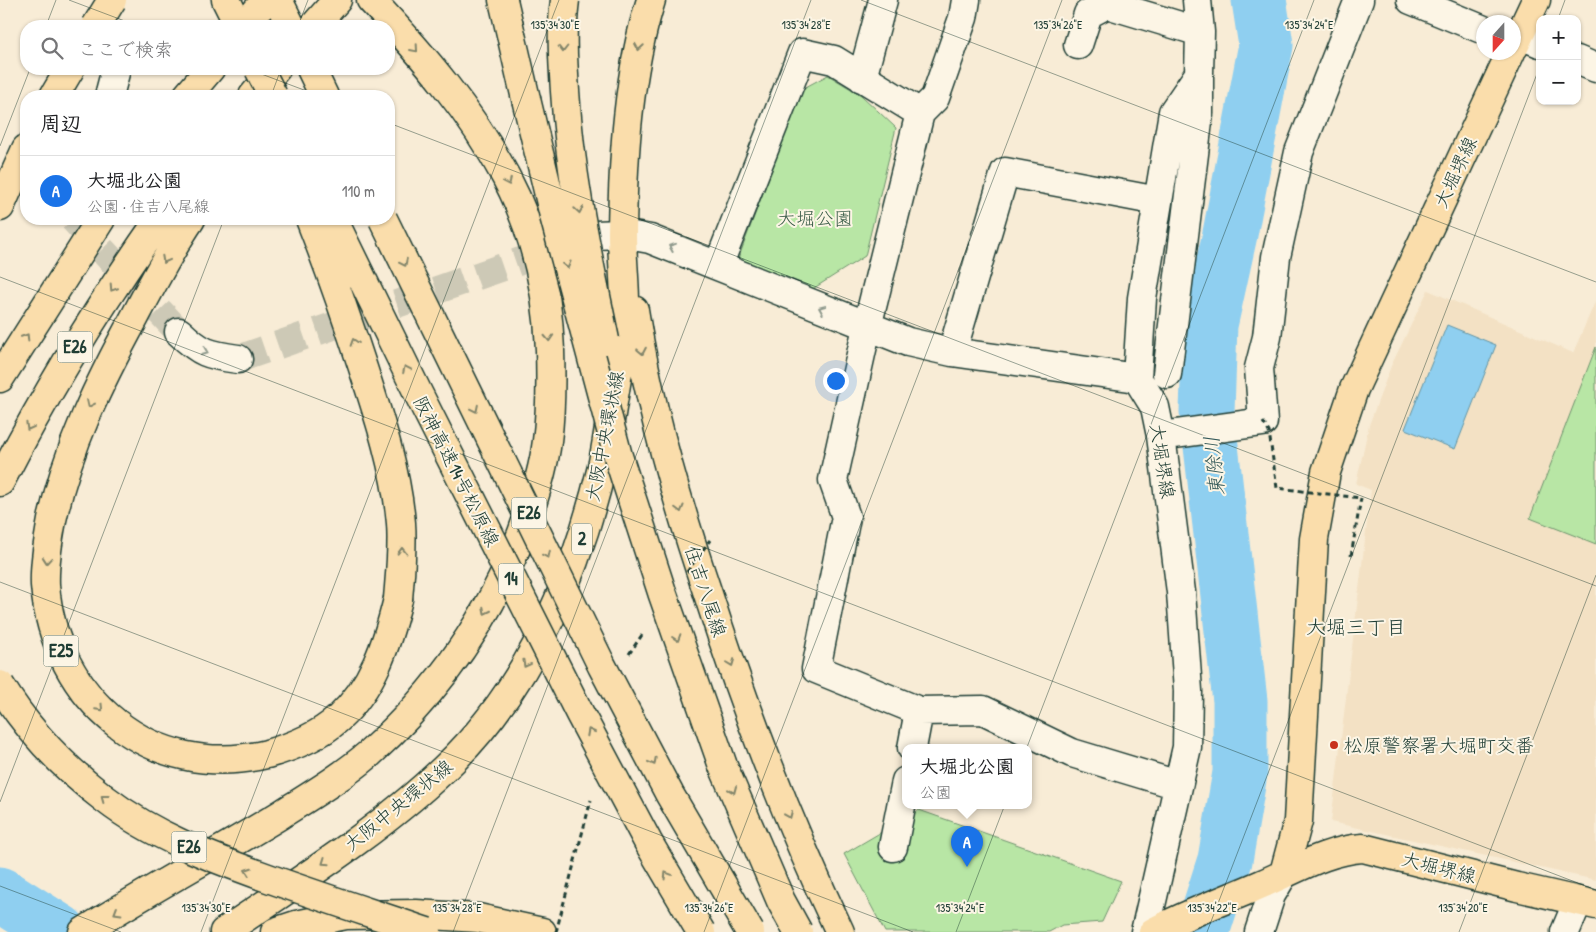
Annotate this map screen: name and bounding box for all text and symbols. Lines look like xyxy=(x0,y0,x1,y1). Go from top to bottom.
north arrow xyxy=(1476,15,1521,60)
map controls xyxy=(1536,15,1581,105)
button: + xyxy=(1536,15,1581,60)
text: 135°34'30"E xyxy=(530,16,580,33)
text: 135°34'28"E xyxy=(781,16,831,33)
text: 135°34'26"E xyxy=(1034,16,1083,33)
text: 135°34'24"E xyxy=(1285,16,1334,33)
search box xyxy=(20,20,395,75)
icon: search xyxy=(38,34,66,62)
text: ここで検索 xyxy=(78,36,173,62)
one-way arrow xyxy=(635,43,645,52)
one-way arrow xyxy=(410,44,419,53)
one-way arrow xyxy=(558,45,568,53)
button: − xyxy=(1536,60,1581,105)
text: 周辺 xyxy=(40,109,82,138)
street label: 大堀堺線 xyxy=(1427,132,1483,212)
text: 大堀北公園 xyxy=(87,167,182,193)
one-way arrow xyxy=(502,177,512,186)
text: A xyxy=(52,180,60,202)
text: 110 m xyxy=(342,180,375,202)
text: 公園 · 住吉八尾線 xyxy=(87,195,210,217)
park label: 大堀公園 xyxy=(777,205,853,231)
one-way arrow xyxy=(573,206,583,215)
one-way arrow xyxy=(668,243,677,254)
one-way arrow xyxy=(161,255,171,264)
one-way arrow xyxy=(398,257,408,266)
one-way arrow xyxy=(562,261,572,269)
one-way arrow xyxy=(110,282,119,292)
one-way arrow xyxy=(818,304,827,315)
road number: E26 xyxy=(58,332,92,362)
one-way arrow xyxy=(20,334,29,343)
one-way arrow xyxy=(544,334,555,342)
one-way arrow xyxy=(350,338,360,347)
one-way arrow xyxy=(200,345,209,356)
one-way arrow xyxy=(636,347,646,356)
one-way arrow xyxy=(402,365,412,374)
street label: 大阪中央環状線 xyxy=(579,368,629,504)
your location xyxy=(823,368,849,394)
street label: 阪神高速14号松原線 xyxy=(408,391,506,551)
one-way arrow xyxy=(86,399,96,408)
one-way arrow xyxy=(469,404,479,413)
one-way arrow xyxy=(25,421,35,430)
street label: 大堀堺線 xyxy=(1144,421,1182,501)
water label: 東除川 xyxy=(1197,435,1230,497)
road number: E26 xyxy=(512,498,546,528)
one-way arrow xyxy=(675,504,685,513)
road number: 2 xyxy=(572,524,592,554)
street label: 住吉八尾線 xyxy=(679,542,733,640)
one-way arrow xyxy=(396,546,407,554)
one-way arrow xyxy=(541,549,551,558)
one-way arrow xyxy=(41,556,52,564)
road number: 14 xyxy=(498,564,524,594)
one-way arrow xyxy=(482,606,492,615)
district label: 大堀三丁目 xyxy=(1306,613,1406,640)
one-way arrow xyxy=(672,633,682,641)
road number: E25 xyxy=(44,636,78,666)
one-way arrow xyxy=(522,659,532,668)
one-way arrow xyxy=(725,659,735,667)
one-way arrow xyxy=(94,702,103,711)
one-way arrow xyxy=(586,729,596,738)
place label: 松原警察署大堀町交番 xyxy=(1344,732,1534,758)
marker: 松原警察署大堀町交番 xyxy=(1328,739,1340,751)
popup xyxy=(902,744,1032,809)
street label: 大阪中央環状線 xyxy=(338,753,458,857)
text: 大堀北公園 xyxy=(919,753,1015,779)
one-way arrow xyxy=(647,756,657,765)
text: 公園 xyxy=(919,781,952,803)
one-way arrow xyxy=(727,785,737,794)
one-way arrow xyxy=(100,794,109,803)
one-way arrow xyxy=(783,810,794,819)
pin: A xyxy=(951,826,983,867)
road number: E26 xyxy=(172,832,206,862)
street label: 大堀堺線 xyxy=(1399,845,1479,889)
one-way arrow xyxy=(321,856,331,865)
one-way arrow xyxy=(244,867,253,877)
one-way arrow xyxy=(664,872,674,881)
text: 135°34'30"E xyxy=(181,899,231,916)
text: 135°34'28"E xyxy=(432,899,482,916)
text: 135°34'26"E xyxy=(685,899,734,916)
text: 135°34'24"E xyxy=(936,899,985,916)
text: 135°34'22"E xyxy=(1187,899,1237,916)
text: 135°34'20"E xyxy=(1438,899,1488,916)
one-way arrow xyxy=(113,905,122,915)

